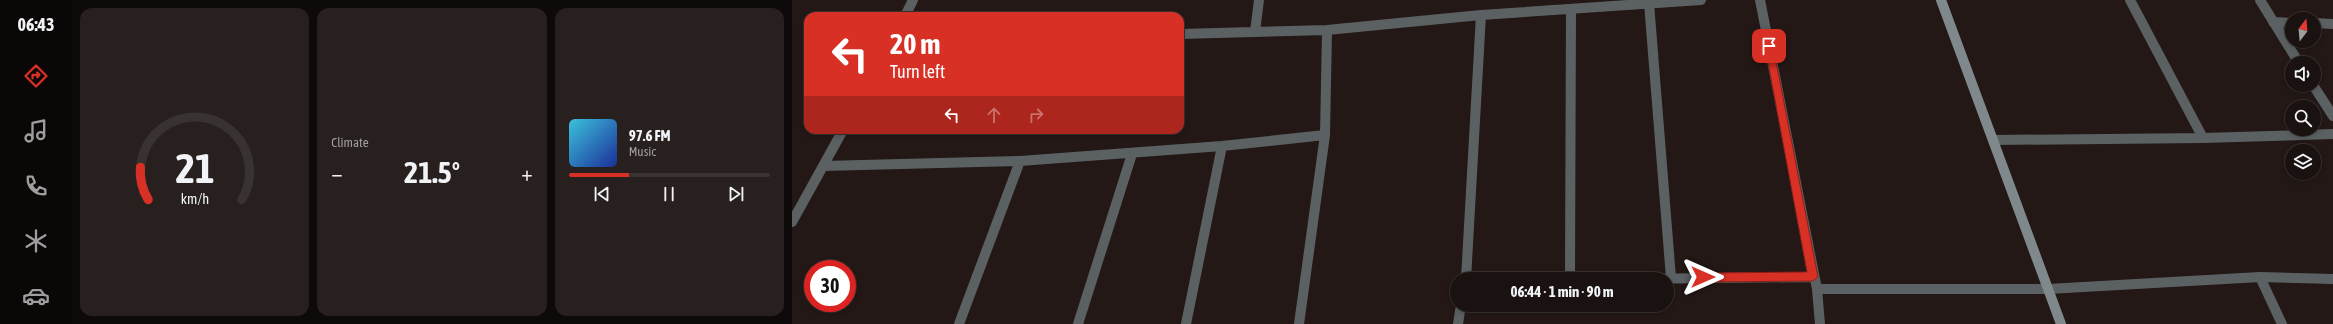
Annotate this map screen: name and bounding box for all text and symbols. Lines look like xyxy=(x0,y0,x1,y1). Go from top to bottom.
north arrow xyxy=(2285,12,2321,48)
map controls xyxy=(2285,12,2321,180)
text: 06:43 xyxy=(17,14,55,35)
icon: left xyxy=(824,28,876,80)
text: 20 m xyxy=(890,28,940,60)
pin xyxy=(1752,29,1786,63)
icon: arrive xyxy=(1758,35,1780,57)
button: sound xyxy=(2285,56,2321,92)
text: Turn left xyxy=(890,61,945,82)
icon: directions xyxy=(22,62,50,90)
button: search xyxy=(2285,100,2321,136)
icon: left xyxy=(941,104,963,126)
icon: ahead xyxy=(983,104,1005,126)
icon: right xyxy=(1025,104,1047,126)
icon: music xyxy=(22,117,50,145)
text: 97.6 FM xyxy=(629,127,671,144)
text: Climate xyxy=(331,135,369,150)
text: 21 xyxy=(175,144,214,192)
text: Music xyxy=(629,144,656,159)
button: layers xyxy=(2285,144,2321,180)
text: 21.5° xyxy=(404,155,460,189)
text: − xyxy=(331,160,343,186)
text: + xyxy=(521,160,533,186)
icon: phone xyxy=(22,172,50,200)
icon: previous xyxy=(591,183,613,205)
icon: pause xyxy=(658,183,680,205)
icon: next xyxy=(725,183,747,205)
text: km/h xyxy=(180,191,209,207)
icon: climate xyxy=(22,227,50,255)
position arrow xyxy=(1682,256,1724,298)
speed limit sign: 30 xyxy=(804,260,856,312)
icon: car xyxy=(22,282,50,310)
text: 06:44 · 1 min · 90 m xyxy=(1510,283,1614,300)

